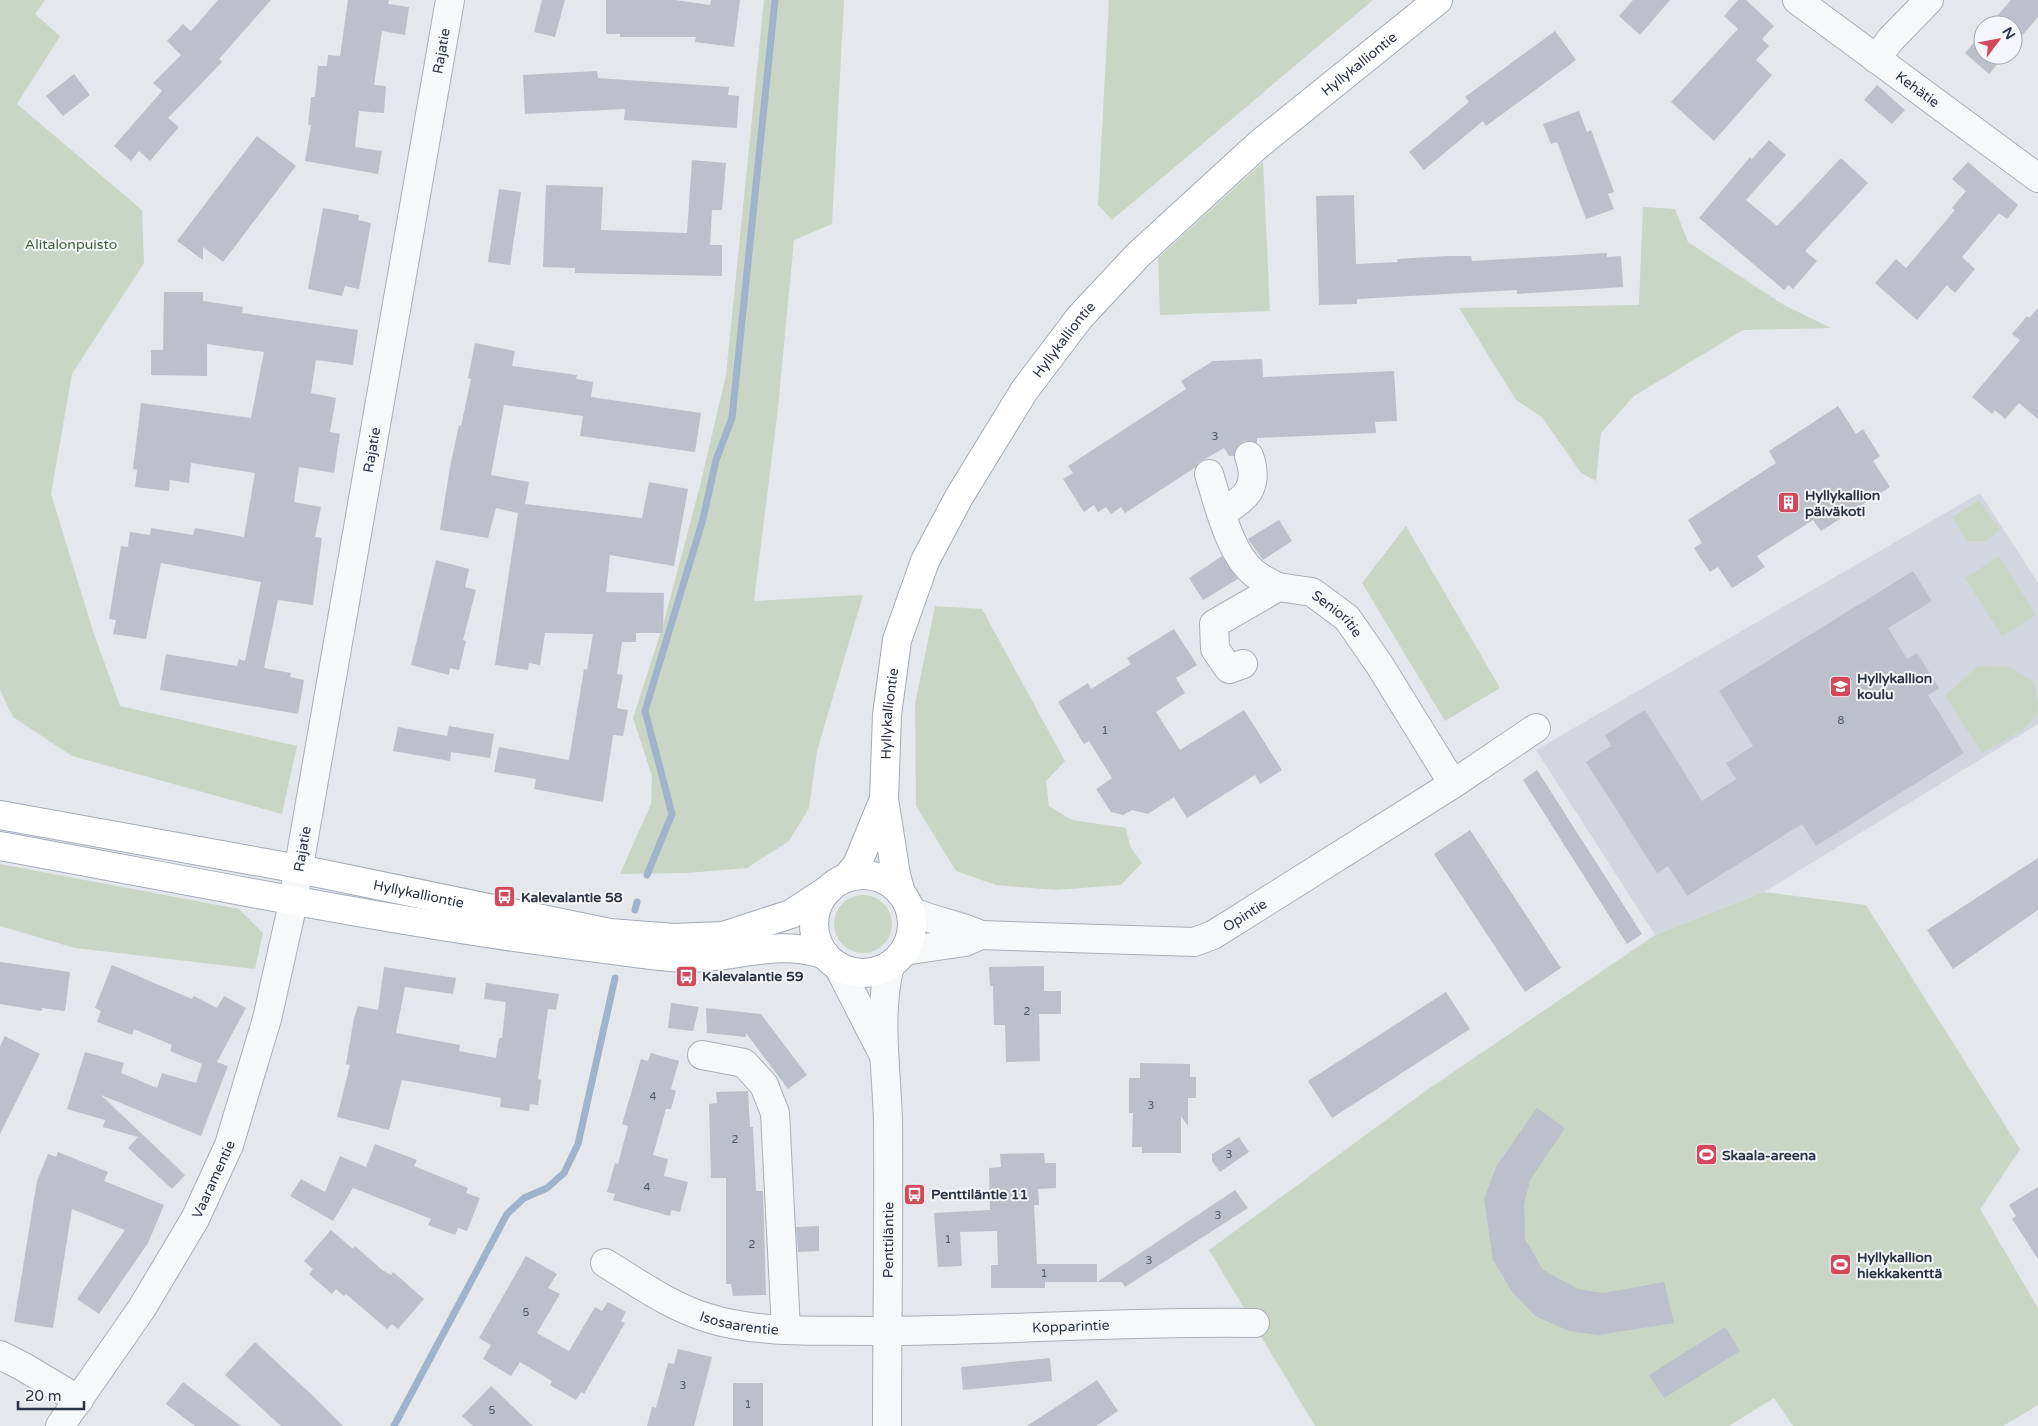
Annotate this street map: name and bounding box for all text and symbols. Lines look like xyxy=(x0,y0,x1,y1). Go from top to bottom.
north arrow xyxy=(1973,15,2023,65)
text: N xyxy=(1998,24,2019,43)
street label: Rajatie xyxy=(429,27,453,75)
street label: Hyllykalliontie xyxy=(1318,28,1400,99)
street label: Kehätie xyxy=(1892,67,1943,111)
park label: Alitalonpuisto xyxy=(25,236,117,253)
street label: Hyllykalliontie xyxy=(1029,298,1099,381)
street label: Rajatie xyxy=(359,426,384,474)
house number: 3 xyxy=(1212,430,1219,443)
place label: Hyllykallion päiväkoti xyxy=(1805,487,1880,520)
building icon: Hyllykallion päiväkoti xyxy=(1777,491,1801,515)
street label: Senioritie xyxy=(1309,586,1366,640)
street label: Hyllykalliontie xyxy=(877,667,902,760)
place label: Hyllykallion koulu xyxy=(1857,670,1932,703)
school or university icon: Hyllykallion koulu xyxy=(1829,674,1853,698)
house number: 8 xyxy=(1838,714,1845,727)
house number: 1 xyxy=(1102,724,1108,737)
street label: Rajatie xyxy=(290,825,314,873)
street label: Hyllykalliontie xyxy=(372,876,466,911)
bus stop icon: Kalevalantie 58 xyxy=(493,885,517,909)
place label: Kalevalantie 58 xyxy=(521,889,623,906)
street label: Opintie xyxy=(1220,895,1270,935)
bus stop icon: Kalevalantie 59 xyxy=(674,964,698,988)
place label: Kalevalantie 59 xyxy=(702,968,804,985)
house number: 2 xyxy=(1024,1005,1031,1018)
house number: 4 xyxy=(650,1090,657,1103)
house number: 3 xyxy=(1148,1099,1155,1112)
house number: 2 xyxy=(732,1133,739,1146)
street label: Vaaramentie xyxy=(188,1138,238,1221)
sports icon: Skaala-areena xyxy=(1694,1143,1718,1167)
place label: Skaala-areena xyxy=(1722,1147,1816,1164)
house number: 3 xyxy=(1226,1148,1233,1161)
house number: 4 xyxy=(644,1181,651,1194)
bus stop icon: Penttiläntie 11 xyxy=(903,1182,927,1206)
place label: Penttiläntie 11 xyxy=(931,1186,1028,1203)
street label: Penttiläntie xyxy=(879,1202,897,1278)
house number: 3 xyxy=(1215,1209,1222,1222)
house number: 1 xyxy=(945,1233,951,1246)
house number: 2 xyxy=(749,1238,756,1251)
place label: Hyllykallion hiekkakenttä xyxy=(1857,1249,1942,1282)
sports icon: Hyllykallion hiekkakenttä xyxy=(1829,1253,1853,1277)
house number: 3 xyxy=(1146,1254,1153,1267)
house number: 1 xyxy=(1041,1267,1047,1280)
house number: 5 xyxy=(523,1306,530,1319)
street label: Isosaarentie xyxy=(698,1307,779,1338)
street label: Kopparintie xyxy=(1032,1316,1110,1336)
scale bar xyxy=(18,1378,84,1410)
house number: 3 xyxy=(680,1379,687,1392)
text: 20 m xyxy=(25,1387,62,1405)
house number: 1 xyxy=(745,1398,751,1411)
house number: 5 xyxy=(489,1404,496,1417)

